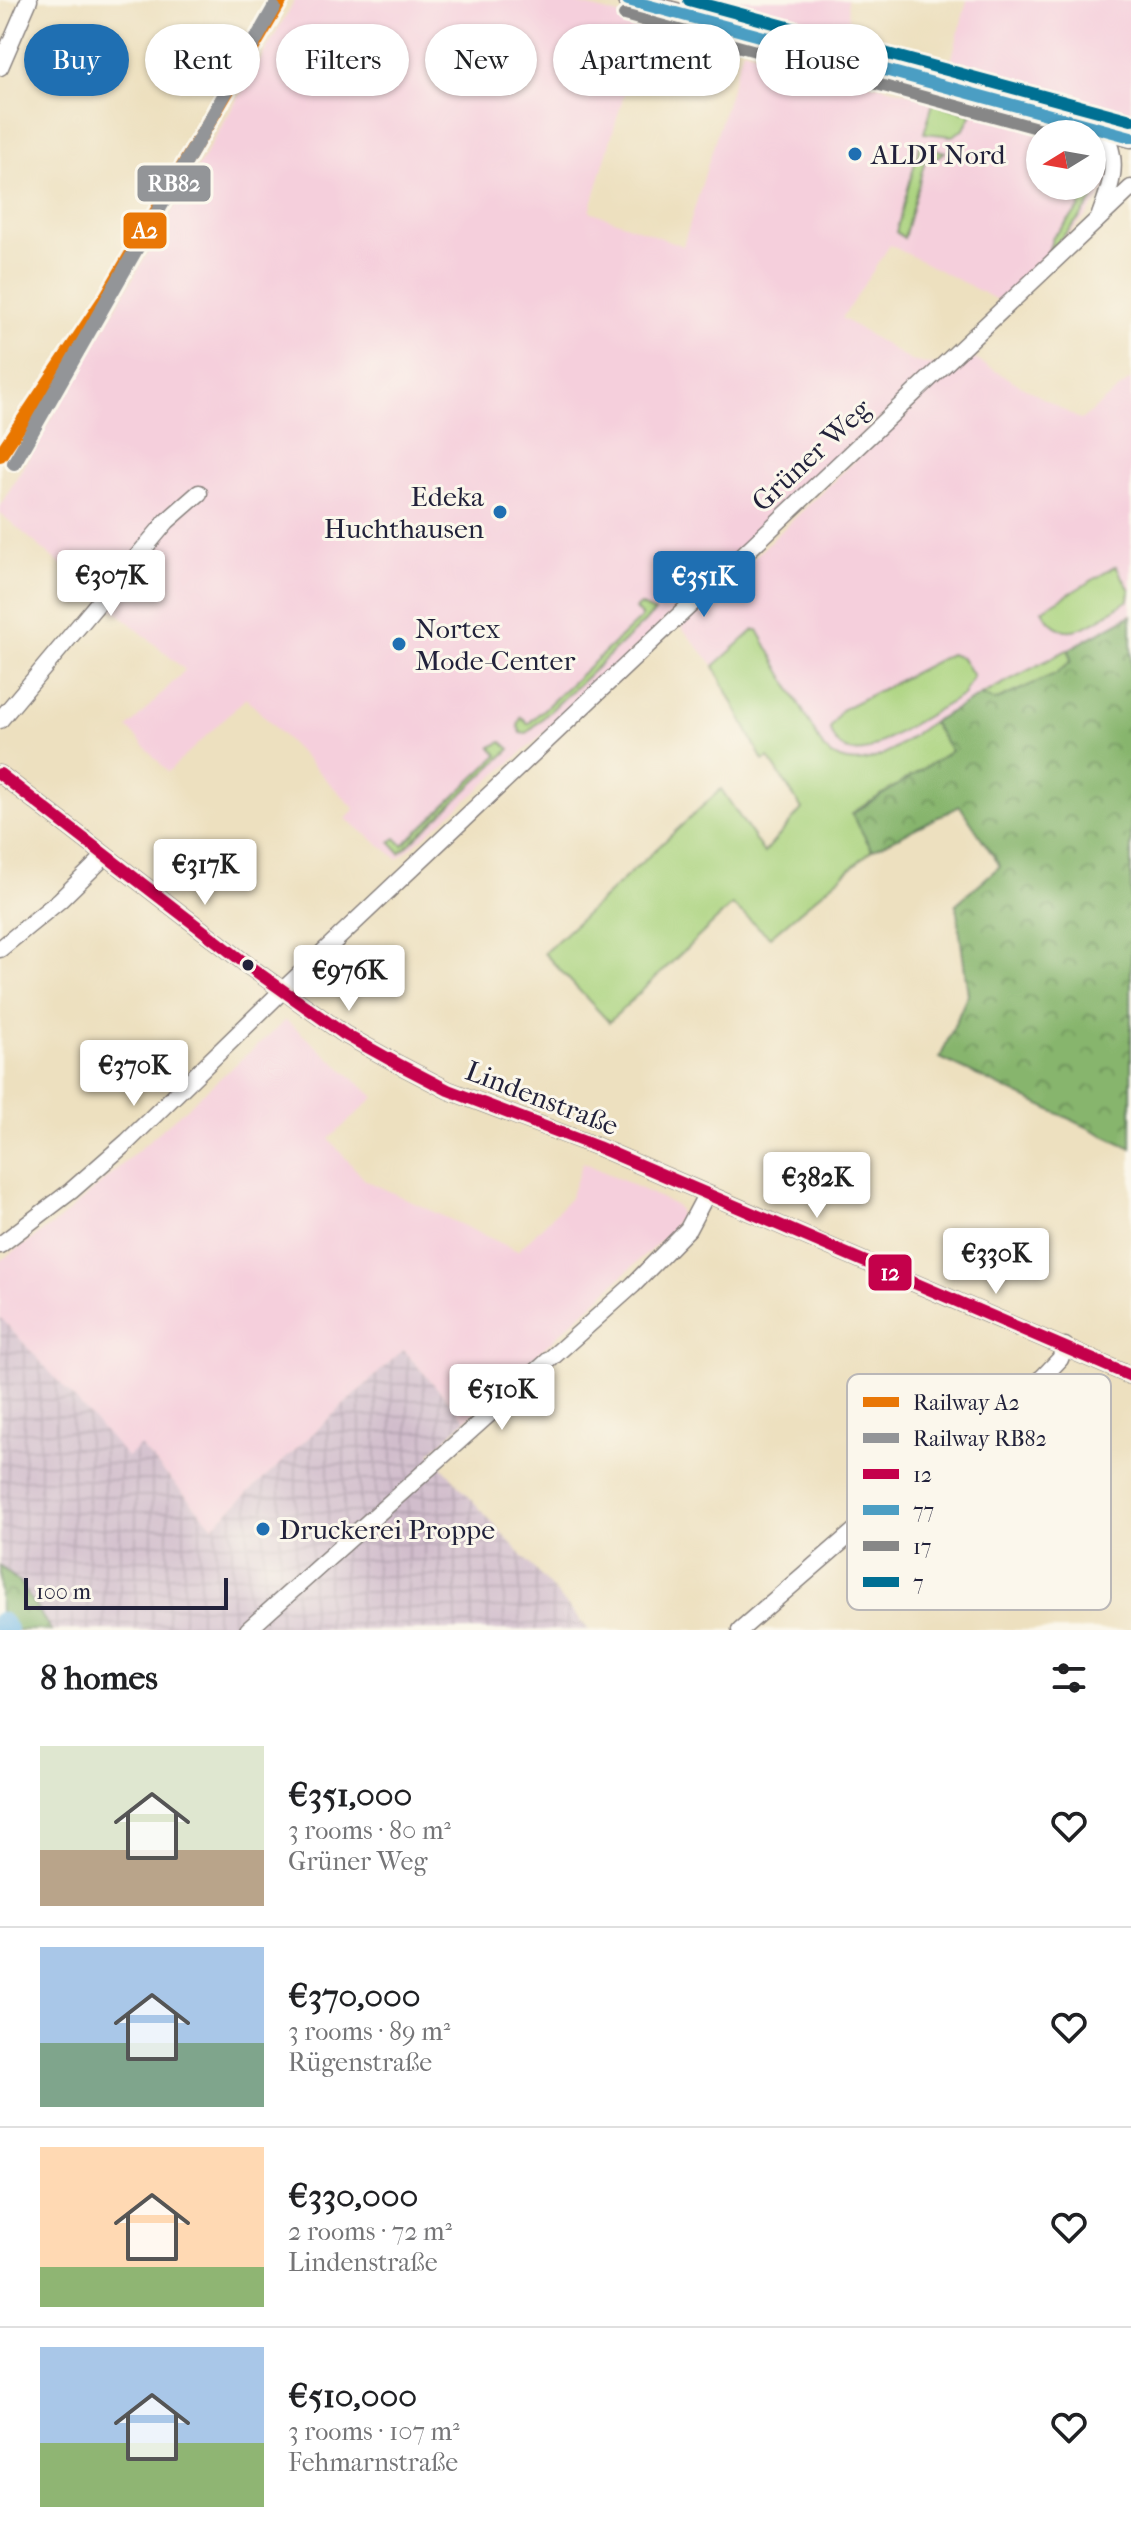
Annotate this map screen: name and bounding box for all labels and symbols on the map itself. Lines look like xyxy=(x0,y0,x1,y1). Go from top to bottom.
north arrow xyxy=(1026,120,1106,200)
place label: ALDI Nord xyxy=(870,138,1006,171)
marker: ALDI Nord xyxy=(846,145,864,163)
line badge: RB82 xyxy=(136,164,212,203)
text: RB82 xyxy=(148,171,200,197)
line badge: A2 xyxy=(122,211,168,250)
text: A2 xyxy=(130,218,158,244)
street label: Grüner Weg xyxy=(745,391,878,518)
place label: Edeka Huchthausen xyxy=(324,480,485,545)
marker: Edeka Huchthausen xyxy=(491,503,509,521)
pin: €307K xyxy=(55,550,167,618)
pin: €351K xyxy=(648,551,760,619)
place label: Nortex Mode-Center xyxy=(415,612,575,677)
marker: Nortex Mode-Center xyxy=(390,635,408,653)
pin: €317K xyxy=(149,839,261,907)
pin: €976K xyxy=(293,945,405,1013)
unlabelled marker xyxy=(240,957,256,973)
pin: €370K xyxy=(78,1040,190,1108)
street label: Lindenstraße xyxy=(461,1054,623,1142)
pin: €382K xyxy=(761,1152,873,1220)
pin: €330K xyxy=(940,1228,1052,1296)
line badge: 12 xyxy=(867,1253,913,1292)
text: 12 xyxy=(880,1260,900,1286)
pin: €510K xyxy=(446,1364,558,1432)
legend xyxy=(847,1374,1111,1610)
text: Railway A2 xyxy=(913,1390,1020,1416)
text: Railway RB82 xyxy=(913,1426,1047,1452)
text: 12 xyxy=(913,1462,932,1488)
text: 77 xyxy=(913,1498,934,1524)
place label: Druckerei Proppe xyxy=(279,1513,495,1546)
marker: Druckerei Proppe xyxy=(254,1520,272,1538)
text: 17 xyxy=(913,1534,931,1560)
text: 7 xyxy=(913,1570,924,1596)
scale bar xyxy=(24,1574,228,1610)

